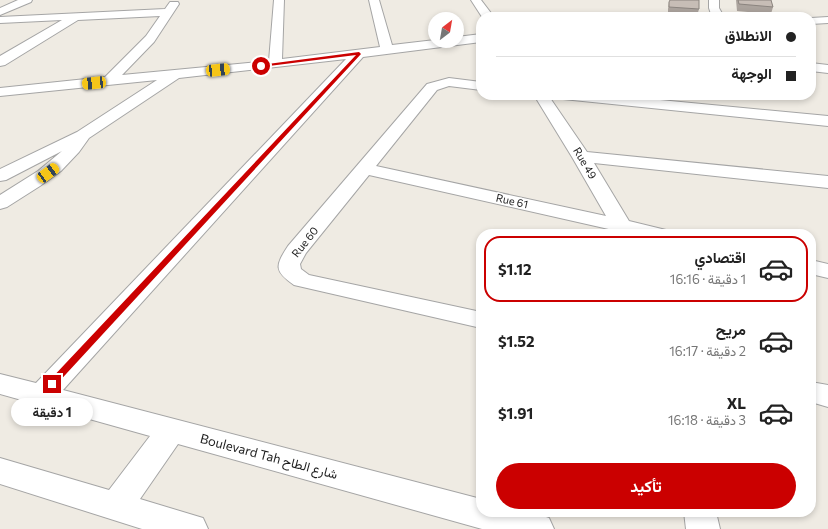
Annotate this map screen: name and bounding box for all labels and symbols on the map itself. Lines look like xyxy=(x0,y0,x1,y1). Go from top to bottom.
north arrow xyxy=(428,12,464,48)
route start xyxy=(252,57,270,75)
car xyxy=(205,63,231,77)
car xyxy=(81,76,107,90)
street label: Rue 49 xyxy=(571,145,600,181)
car xyxy=(35,161,61,185)
street label: Rue 61 xyxy=(495,190,530,211)
street label: Rue 60 xyxy=(289,224,321,260)
route end xyxy=(43,375,61,393)
callout: 1 دقيقة xyxy=(11,398,93,426)
street label: Boulevard Tah شارع الطاح xyxy=(198,430,340,484)

